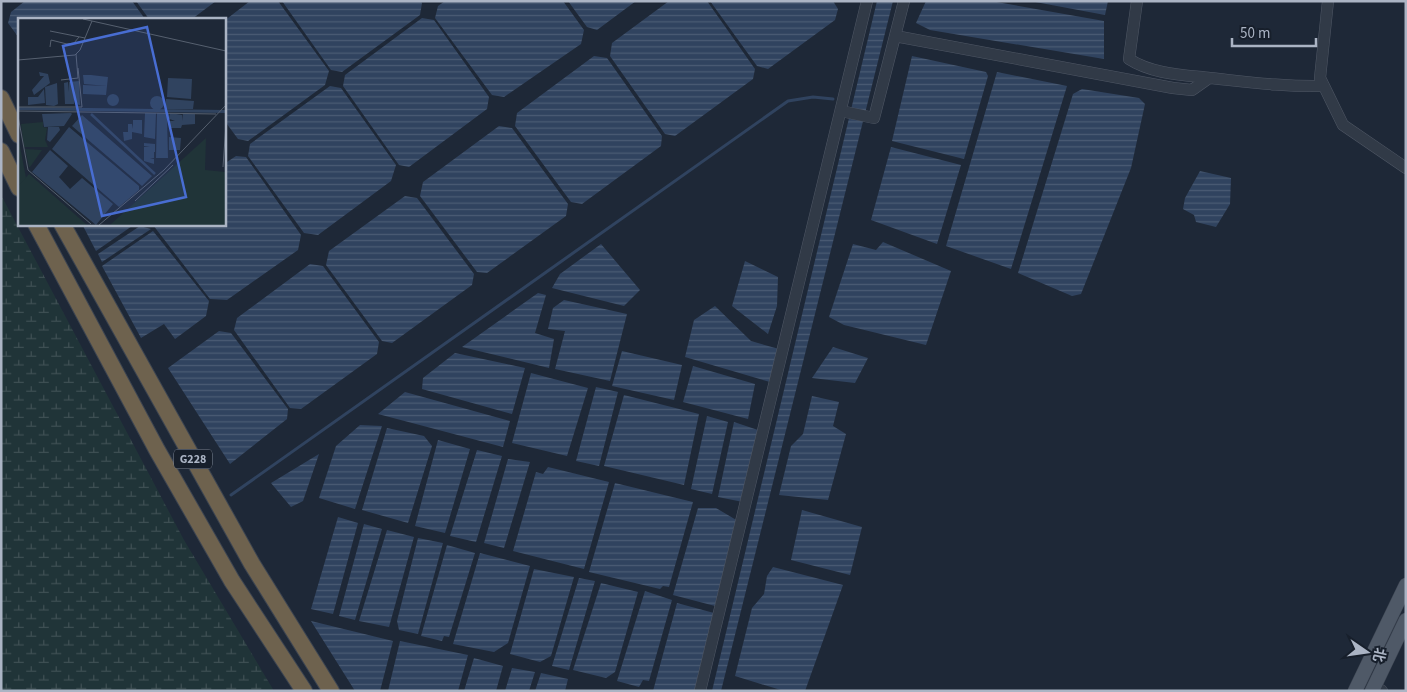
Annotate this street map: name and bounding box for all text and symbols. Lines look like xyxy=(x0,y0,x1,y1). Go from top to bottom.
scale bar xyxy=(1232,15,1316,47)
inset map xyxy=(18,18,225,225)
text: 50 m xyxy=(1240,23,1270,44)
road number: G228 xyxy=(174,449,212,468)
north arrow xyxy=(1342,627,1392,677)
text: 北 xyxy=(1367,646,1390,664)

